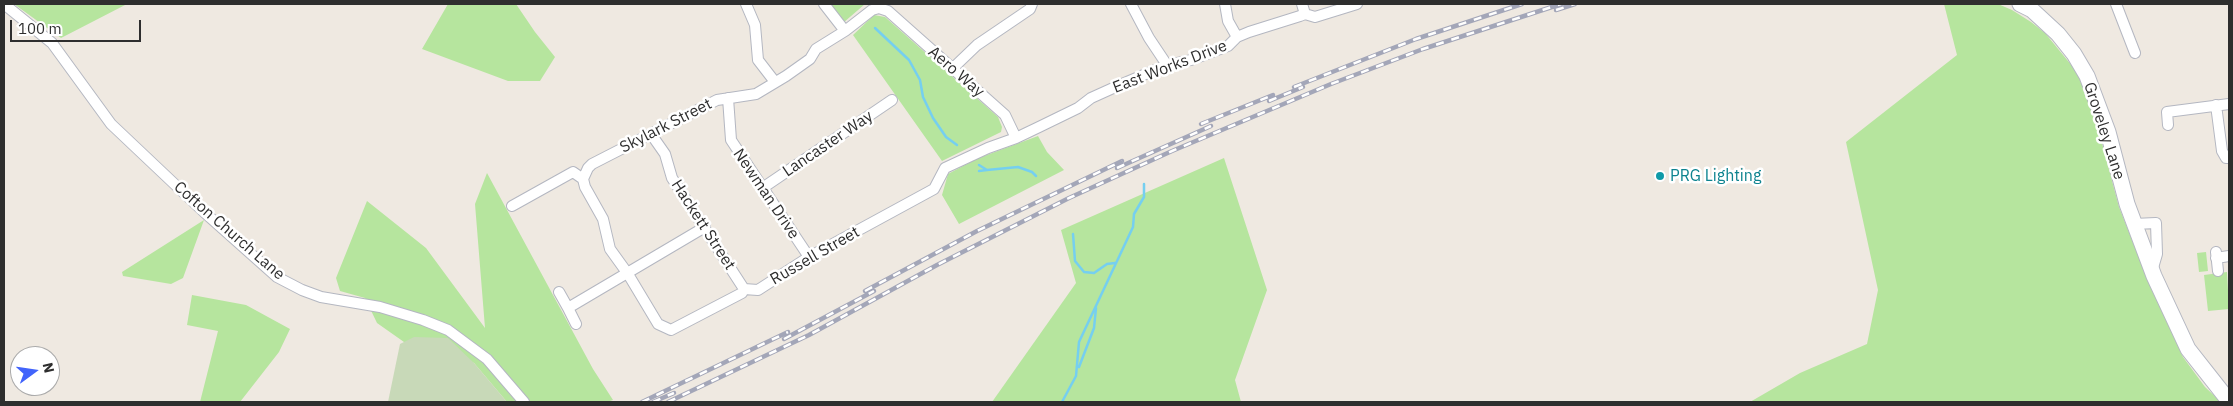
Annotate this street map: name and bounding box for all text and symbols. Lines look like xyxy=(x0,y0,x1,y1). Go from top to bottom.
scale bar xyxy=(12,10,144,42)
text: 100 m xyxy=(18,19,62,38)
street label: East Works Drive xyxy=(1110,36,1230,98)
street label: Aero Way xyxy=(924,42,988,102)
street label: Groveley Lane xyxy=(2079,80,2129,182)
street label: Skylark Street xyxy=(617,95,715,157)
street label: Lancaster Way xyxy=(779,107,877,181)
street label: Newman Drive xyxy=(729,145,803,243)
place label: PRG Lighting xyxy=(1670,166,1761,186)
marker: PRG Lighting xyxy=(1654,170,1666,182)
street label: Hackett Street xyxy=(667,176,739,274)
street label: Cofton Church Lane xyxy=(170,178,288,284)
street label: Russell Street xyxy=(767,223,863,289)
north arrow xyxy=(10,346,60,396)
text: N xyxy=(39,361,59,375)

